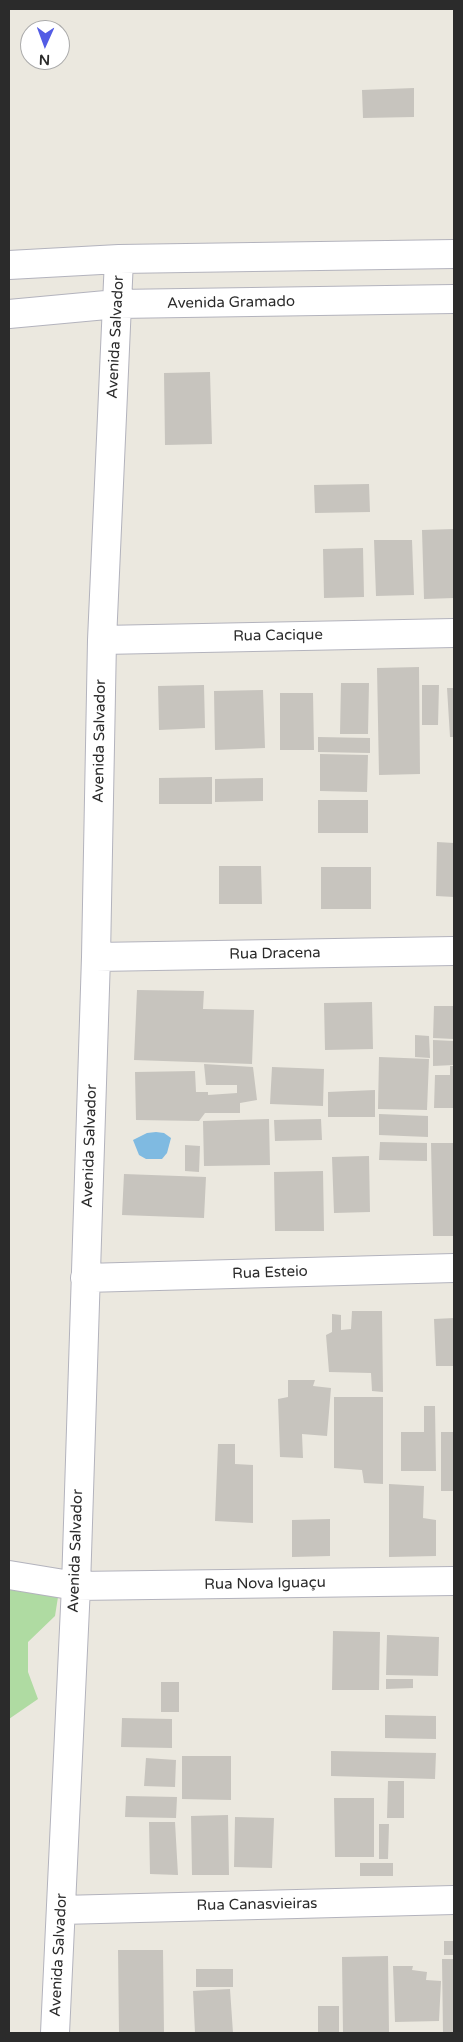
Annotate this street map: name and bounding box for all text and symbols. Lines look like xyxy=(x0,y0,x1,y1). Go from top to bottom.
north arrow xyxy=(20,20,70,70)
text: N xyxy=(39,51,50,68)
street label: Avenida Salvador xyxy=(104,275,128,399)
street label: Avenida Gramado xyxy=(167,293,295,313)
street label: Rua Cacique xyxy=(233,626,323,646)
street label: Avenida Salvador xyxy=(90,679,110,803)
street label: Rua Dracena xyxy=(229,944,321,964)
street label: Avenida Salvador xyxy=(79,1084,101,1208)
street label: Rua Esteio xyxy=(232,1263,308,1283)
street label: Avenida Salvador xyxy=(65,1489,87,1613)
street label: Rua Nova Iguaçu xyxy=(204,1574,326,1594)
street label: Avenida Salvador xyxy=(47,1893,71,2017)
street label: Rua Canasvieiras xyxy=(196,1895,318,1915)

